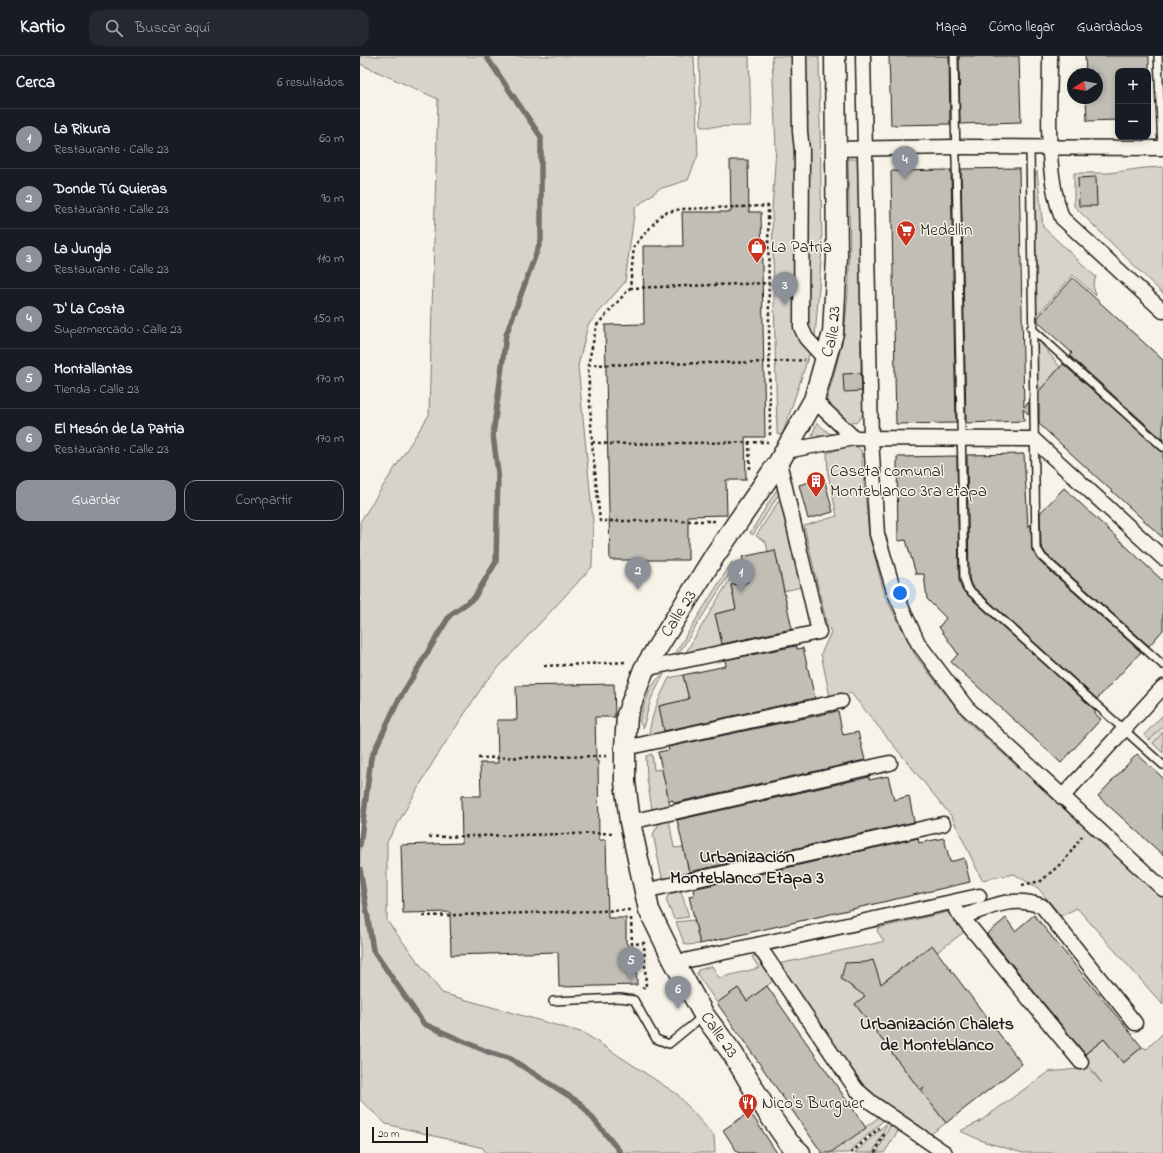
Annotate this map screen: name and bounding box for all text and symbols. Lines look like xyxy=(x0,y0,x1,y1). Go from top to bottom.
search box xyxy=(89,10,369,46)
text: Kartio xyxy=(20,14,65,41)
icon: search xyxy=(103,17,125,39)
text: Buscar aquí xyxy=(135,17,210,39)
text: Mapa xyxy=(936,17,967,38)
text: Cómo llegar xyxy=(989,17,1055,38)
text: Guardados xyxy=(1077,17,1143,38)
north arrow xyxy=(1067,68,1103,104)
map controls xyxy=(1115,68,1151,140)
button: + xyxy=(1115,68,1151,104)
text: Cerca xyxy=(16,70,55,95)
text: 6 resultados xyxy=(277,73,344,92)
button: − xyxy=(1115,104,1151,140)
text: La Rikura xyxy=(54,118,110,140)
text: 1 xyxy=(27,129,31,148)
text: 60 m xyxy=(319,129,344,148)
text: Restaurante · Calle 23 xyxy=(54,140,169,159)
pin: 4 xyxy=(892,146,918,179)
text: Donde Tú Quieras xyxy=(54,178,167,200)
text: 2 xyxy=(26,189,32,208)
text: 90 m xyxy=(321,189,344,208)
text: Restaurante · Calle 23 xyxy=(54,200,169,219)
place label: Medellín xyxy=(920,218,972,243)
supermarket icon: Medellín xyxy=(895,219,917,247)
place label: La Patria xyxy=(771,235,832,260)
shop icon: La Patria xyxy=(746,236,768,264)
text: La Jungla xyxy=(54,238,111,260)
text: 3 xyxy=(26,249,32,268)
text: 110 m xyxy=(317,249,344,268)
text: Restaurante · Calle 23 xyxy=(54,260,169,279)
pin: 3 xyxy=(772,272,798,305)
text: D' La Costa xyxy=(54,298,125,320)
street label: Calle 23 xyxy=(814,305,847,360)
text: 4 xyxy=(26,309,32,328)
text: 150 m xyxy=(313,309,344,328)
text: Supermercado · Calle 23 xyxy=(54,320,182,339)
text: Montallantas xyxy=(54,358,133,380)
text: 5 xyxy=(25,369,33,388)
text: 170 m xyxy=(316,369,344,388)
text: Tienda · Calle 23 xyxy=(54,380,139,399)
text: El Mesón de La Patria xyxy=(54,418,184,440)
text: 6 xyxy=(26,429,32,448)
text: 170 m xyxy=(316,429,344,448)
text: Restaurante · Calle 23 xyxy=(54,440,169,459)
place label: Caseta comunal Monteblanco 3ra etapa xyxy=(830,459,987,504)
building icon: Caseta comunal Monteblanco 3ra etapa xyxy=(805,470,827,498)
button: Guardar xyxy=(16,480,176,521)
button: Compartir xyxy=(184,480,344,521)
pin: 2 xyxy=(625,557,651,590)
pin: 1 xyxy=(728,559,754,592)
your location xyxy=(890,583,910,603)
street label: Calle 23 xyxy=(654,585,703,642)
district label: Urbanización Monteblanco Etapa 3 xyxy=(670,845,824,892)
pin: 5 xyxy=(618,947,644,980)
pin: 6 xyxy=(665,976,691,1009)
street label: Calle 23 xyxy=(694,1007,744,1063)
district label: Urbanización Chalets de Monteblanco xyxy=(860,1012,1014,1059)
place label: Nico's Burguer xyxy=(762,1091,865,1118)
restaurant icon: Nico's Burguer xyxy=(737,1092,759,1120)
scale bar xyxy=(372,1125,428,1144)
text: 20 m xyxy=(378,1126,400,1142)

